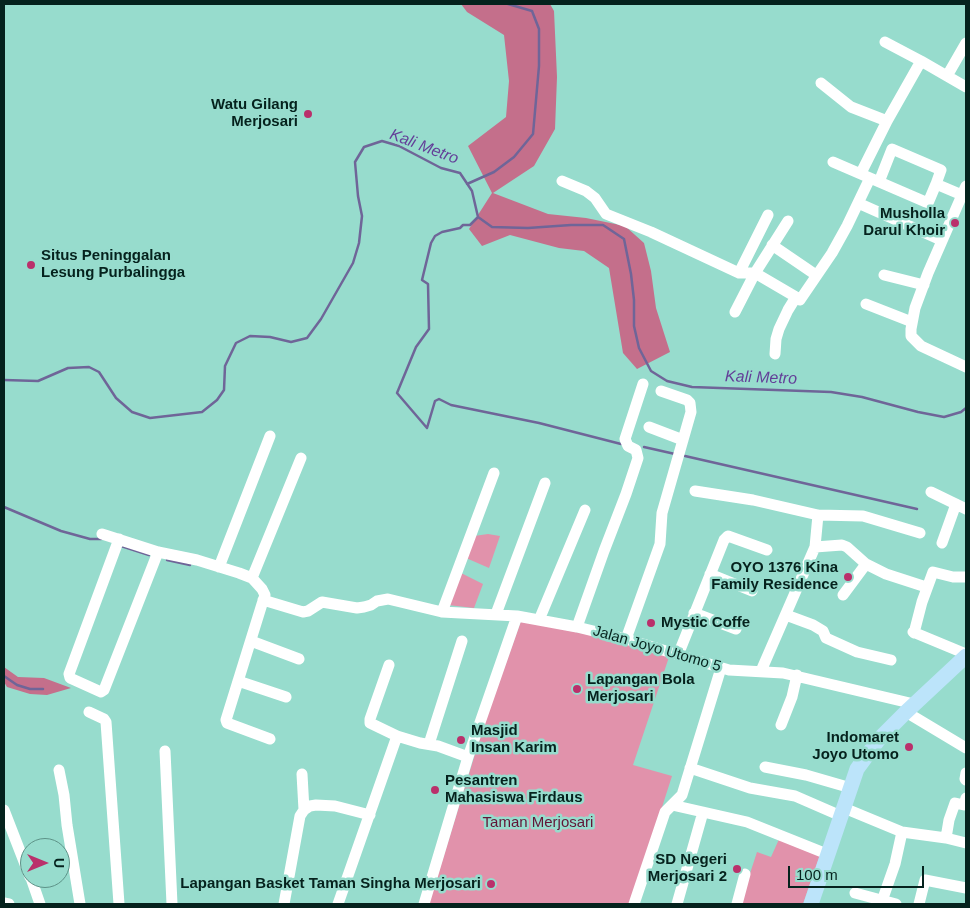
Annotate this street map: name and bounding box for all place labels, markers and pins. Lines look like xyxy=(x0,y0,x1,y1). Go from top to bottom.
place label: Watu Gilang Merjosari xyxy=(211,96,298,131)
marker: Watu Gilang Merjosari xyxy=(302,108,314,120)
place label: Musholla Darul Khoir xyxy=(863,205,945,240)
marker: Musholla Darul Khoir xyxy=(949,217,961,229)
place label: Situs Peninggalan Lesung Purbalingga xyxy=(41,247,185,282)
marker: Situs Peninggalan Lesung Purbalingga xyxy=(25,259,37,271)
place label: OYO 1376 Kina Family Residence xyxy=(711,559,838,594)
marker: OYO 1376 Kina Family Residence xyxy=(842,571,854,583)
place label: Mystic Coffe xyxy=(661,614,750,632)
marker: Mystic Coffe xyxy=(645,617,657,629)
place label: Lapangan Bola Merjosari xyxy=(587,671,695,706)
marker: Lapangan Bola Merjosari xyxy=(571,683,583,695)
place label: Masjid Insan Karim xyxy=(471,722,557,757)
place label: Indomaret Joyo Utomo xyxy=(812,729,899,764)
marker: Masjid Insan Karim xyxy=(455,734,467,746)
marker: Indomaret Joyo Utomo xyxy=(903,741,915,753)
place label: Pesantren Mahasiswa Firdaus xyxy=(445,772,583,807)
marker: Pesantren Mahasiswa Firdaus xyxy=(429,784,441,796)
place label: SD Negeri Merjosari 2 xyxy=(648,851,727,886)
marker: SD Negeri Merjosari 2 xyxy=(731,863,743,875)
place label: Lapangan Basket Taman Singha Merjosari xyxy=(180,875,481,893)
marker: Lapangan Basket Taman Singha Merjosari xyxy=(485,878,497,890)

